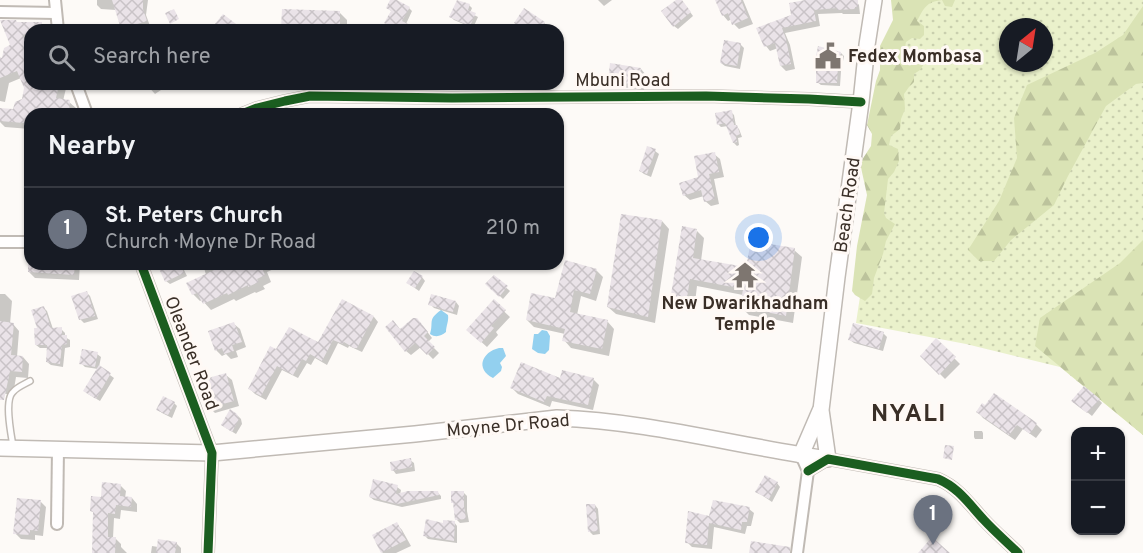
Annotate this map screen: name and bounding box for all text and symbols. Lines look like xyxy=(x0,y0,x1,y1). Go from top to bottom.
north arrow xyxy=(999,18,1053,72)
search box xyxy=(24,24,564,90)
icon: search xyxy=(45,41,78,74)
public building icon: Fedex Mombasa xyxy=(813,41,843,71)
text: Search here xyxy=(93,44,211,71)
place label: Fedex Mombasa xyxy=(848,46,982,69)
street label: Mbuni Road xyxy=(575,70,671,93)
text: Nearby xyxy=(48,131,136,164)
street label: Beach Road xyxy=(830,156,867,255)
text: St. Peters Church xyxy=(105,203,283,230)
text: 1 xyxy=(64,216,72,242)
text: 210 m xyxy=(486,216,540,242)
your location xyxy=(744,223,773,252)
text: Church · Moyne Dr Road xyxy=(105,230,316,256)
temple icon: New Dwarikhadham Temple xyxy=(730,260,760,290)
street label: Oleander Road xyxy=(158,293,223,414)
place label: New Dwarikhadham Temple xyxy=(661,293,829,337)
district label: NYALI xyxy=(871,400,947,430)
street label: Moyne Dr Road xyxy=(445,410,571,443)
map controls xyxy=(1071,427,1125,535)
button: + xyxy=(1071,427,1125,481)
button: − xyxy=(1071,481,1125,535)
pin: 1 xyxy=(914,496,952,545)

